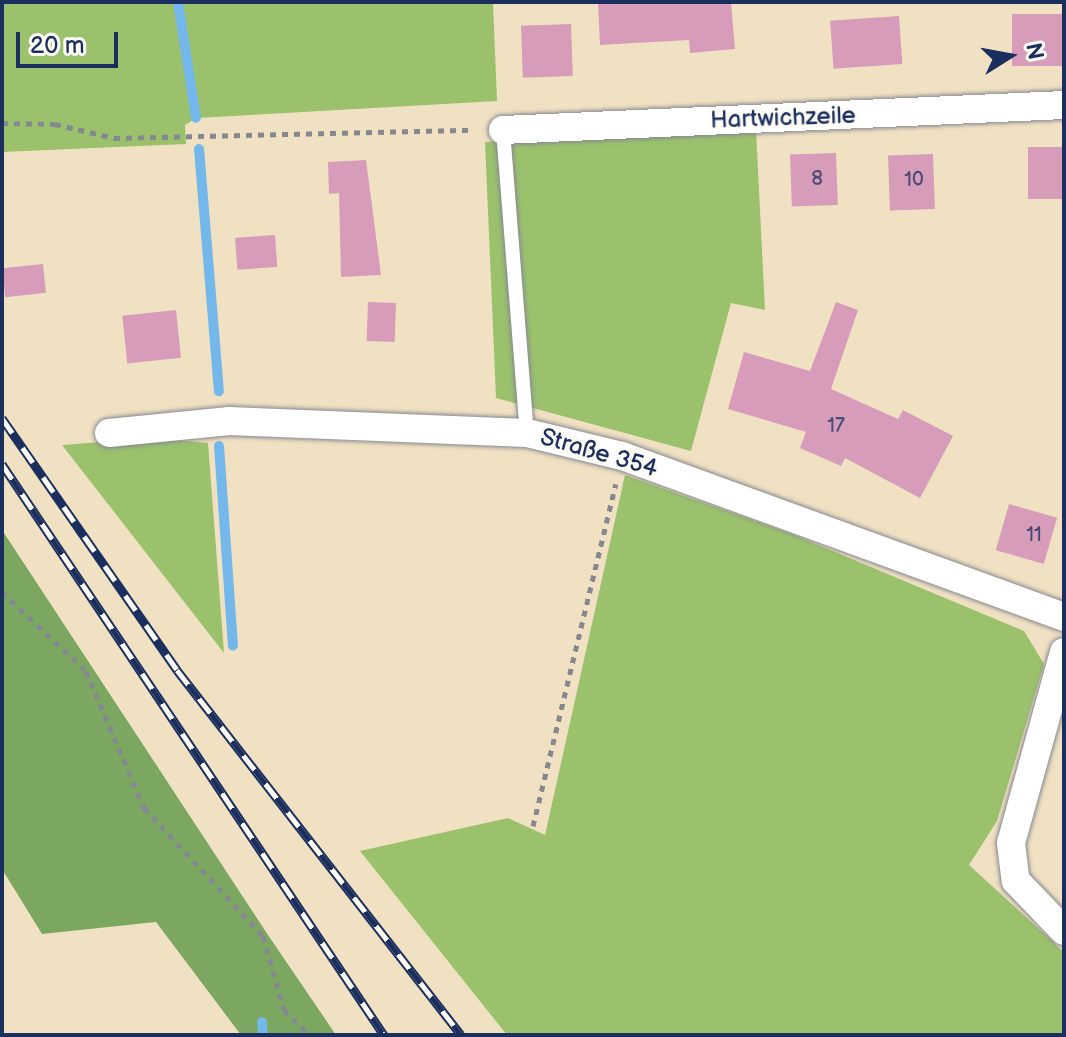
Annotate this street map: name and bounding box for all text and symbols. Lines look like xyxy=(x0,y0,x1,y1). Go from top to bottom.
scale bar xyxy=(20,16,122,66)
north arrow xyxy=(970,16,1050,96)
text: 20 m xyxy=(30,31,85,60)
text: N xyxy=(1019,41,1049,62)
street label: Hartwichzeile xyxy=(710,101,856,135)
house number: 8 xyxy=(811,167,823,191)
house number: 10 xyxy=(904,168,924,192)
house number: 17 xyxy=(827,414,845,438)
street label: Straße 354 xyxy=(537,422,661,484)
house number: 11 xyxy=(1026,523,1042,547)

